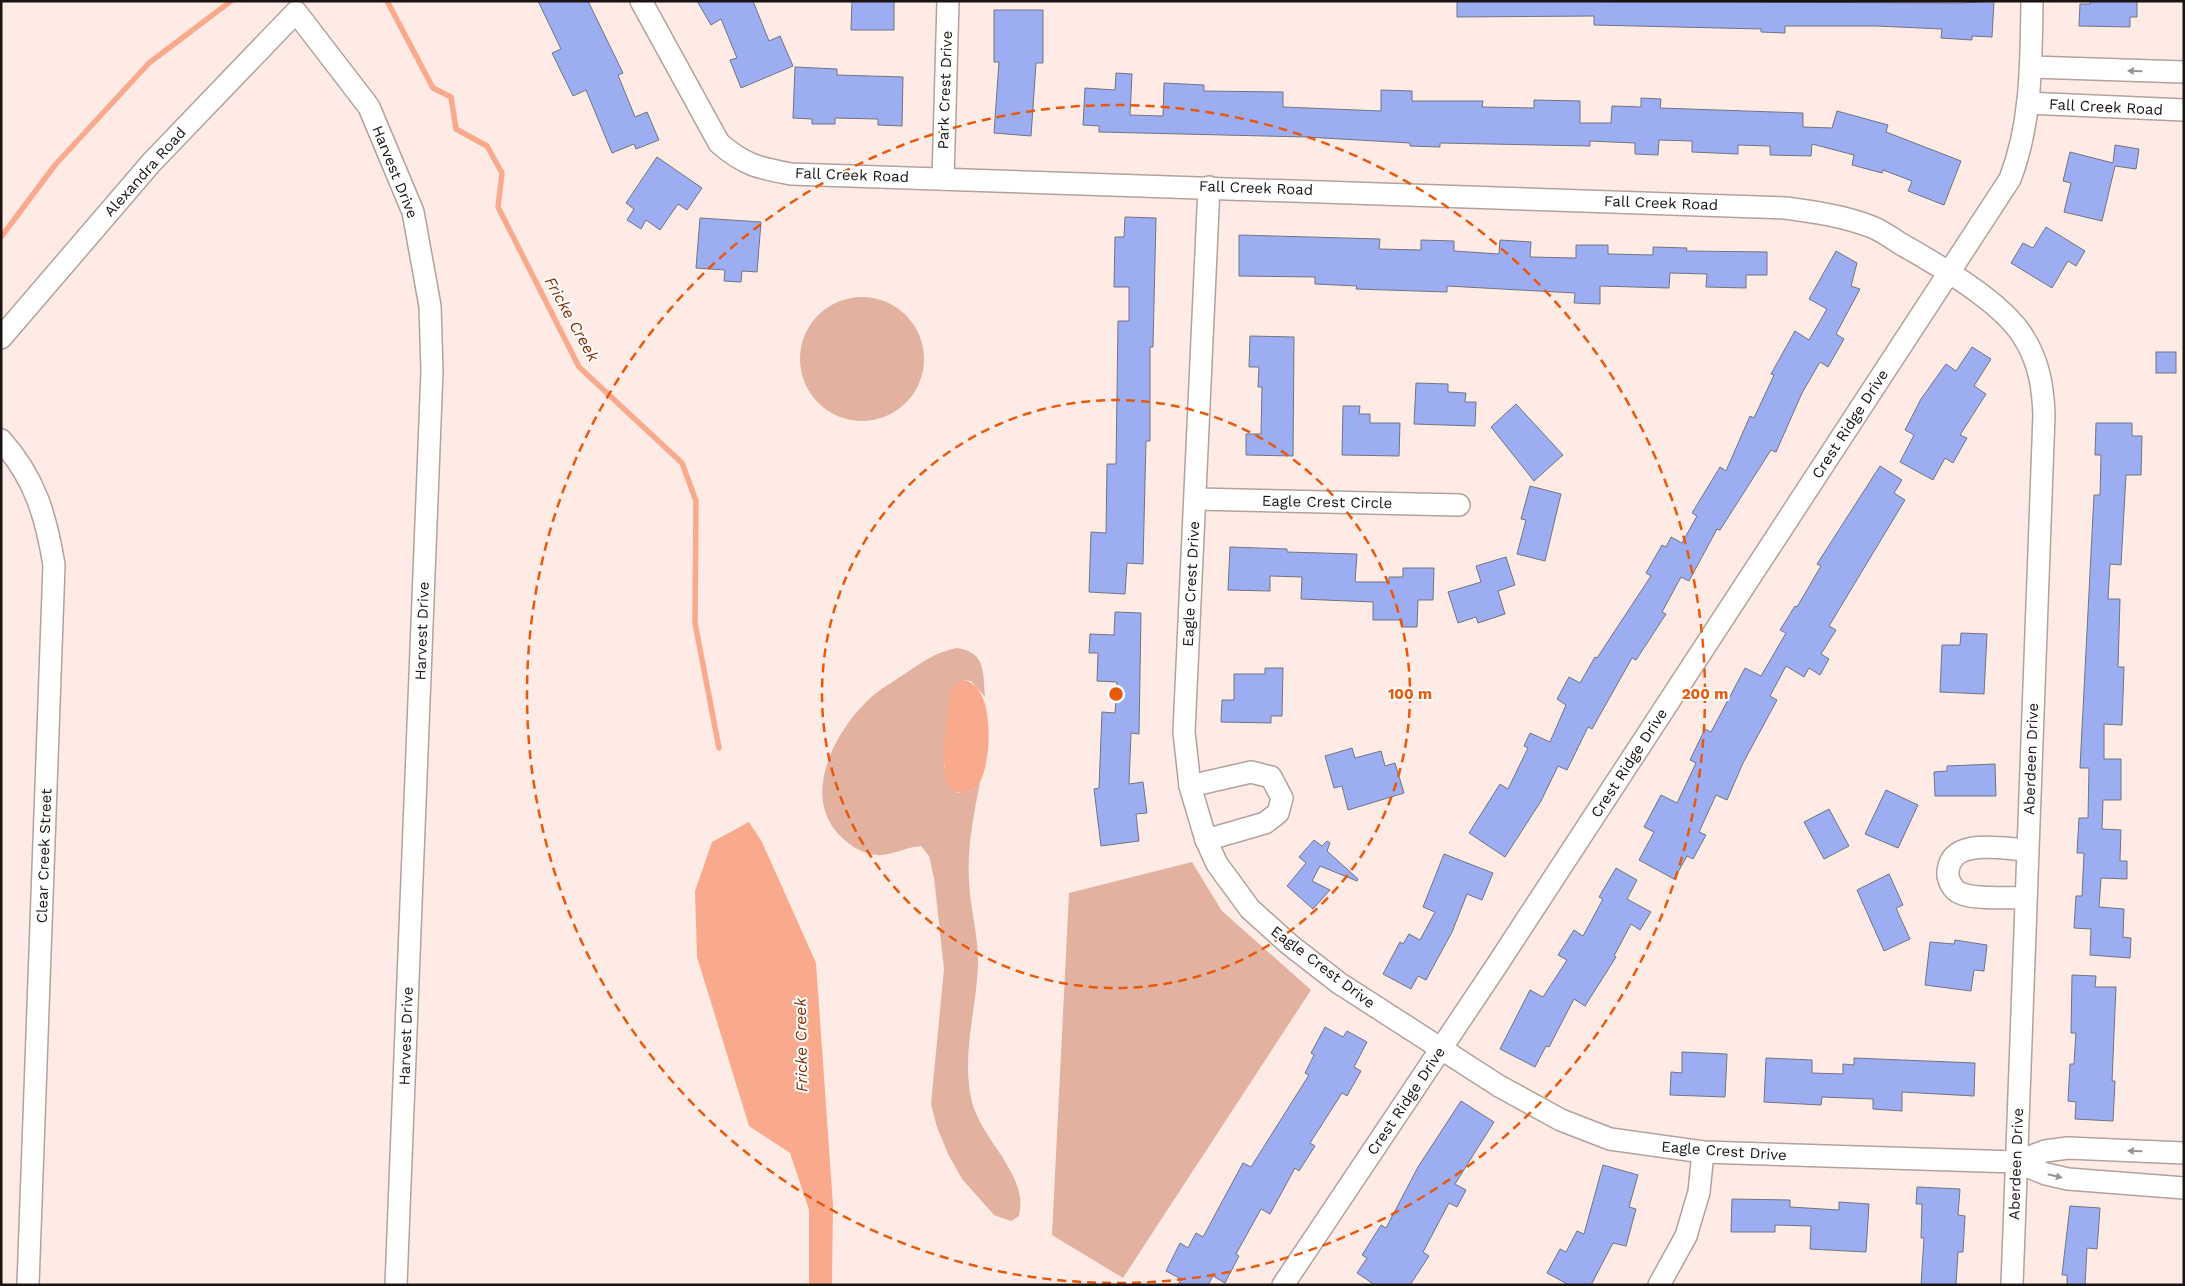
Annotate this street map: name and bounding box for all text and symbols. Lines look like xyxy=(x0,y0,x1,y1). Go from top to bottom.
street label: Park Crest Drive xyxy=(934,30,956,150)
one-way arrow xyxy=(2127,66,2143,74)
street label: Fall Creek Road xyxy=(2049,95,2163,119)
street label: Harvest Drive xyxy=(368,123,422,221)
street label: Alexandra Road xyxy=(100,124,190,220)
street label: Fall Creek Road xyxy=(795,164,909,186)
street label: Fall Creek Road xyxy=(1199,177,1313,199)
street label: Fall Creek Road xyxy=(1604,192,1718,214)
water label: Fricke Creek xyxy=(541,273,604,366)
street label: Crest Ridge Drive xyxy=(1808,366,1892,482)
street label: Eagle Crest Circle xyxy=(1262,492,1392,512)
street label: Eagle Crest Drive xyxy=(1179,521,1203,647)
street label: Harvest Drive xyxy=(411,581,433,681)
centre of rings xyxy=(1107,685,1125,703)
text: 100 m xyxy=(1388,685,1432,703)
text: 200 m xyxy=(1682,685,1728,703)
street label: Aberdeen Drive xyxy=(2020,703,2042,815)
street label: Crest Ridge Drive xyxy=(1587,705,1671,821)
street label: Clear Creek Street xyxy=(33,788,55,924)
street label: Eagle Crest Drive xyxy=(1267,922,1379,1012)
street label: Harvest Drive xyxy=(395,986,417,1086)
water label: Fricke Creek xyxy=(791,996,811,1092)
street label: Crest Ridge Drive xyxy=(1363,1044,1449,1158)
street label: Aberdeen Drive xyxy=(2005,1108,2027,1220)
street label: Eagle Crest Drive xyxy=(1661,1138,1787,1164)
one-way arrow xyxy=(2127,1146,2143,1154)
one-way arrow xyxy=(2047,1172,2063,1180)

